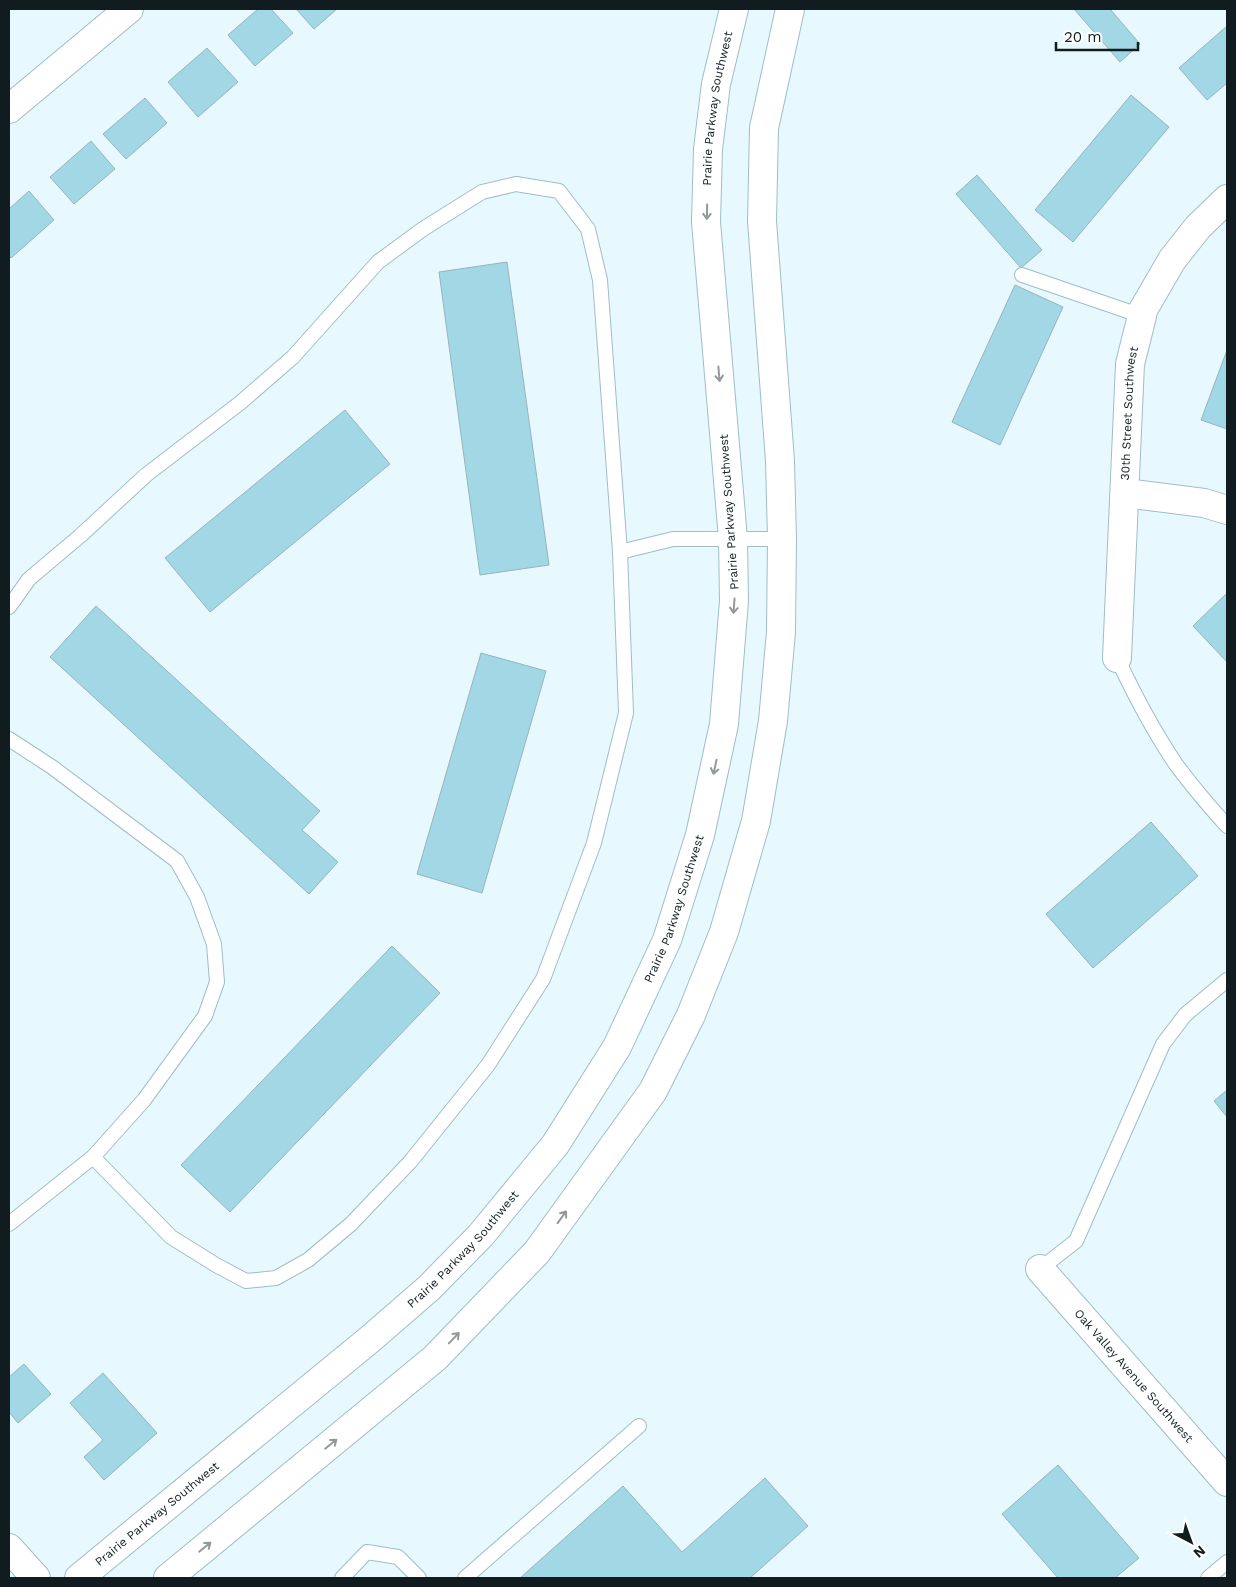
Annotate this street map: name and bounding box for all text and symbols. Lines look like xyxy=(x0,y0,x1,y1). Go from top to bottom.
scale bar xyxy=(1056,20,1138,52)
text: 20 m xyxy=(1064,28,1102,46)
street label: Prairie Parkway Southwest xyxy=(700,30,735,186)
one-way arrow xyxy=(702,204,711,220)
street label: 30th Street Southwest xyxy=(1118,345,1141,481)
one-way arrow xyxy=(715,366,724,382)
street label: Prairie Parkway Southwest xyxy=(717,434,741,590)
one-way arrow xyxy=(729,598,738,614)
one-way arrow xyxy=(710,759,719,775)
street label: Prairie Parkway Southwest xyxy=(641,833,707,985)
street label: Prairie Parkway Southwest xyxy=(404,1188,522,1311)
one-way arrow xyxy=(557,1210,567,1224)
street label: Oak Valley Avenue Southwest xyxy=(1071,1306,1196,1445)
one-way arrow xyxy=(448,1332,460,1345)
one-way arrow xyxy=(324,1438,337,1450)
street label: Prairie Parkway Southwest xyxy=(92,1459,222,1569)
north arrow xyxy=(1166,1517,1216,1567)
one-way arrow xyxy=(198,1542,211,1553)
text: N xyxy=(1190,1542,1209,1561)

